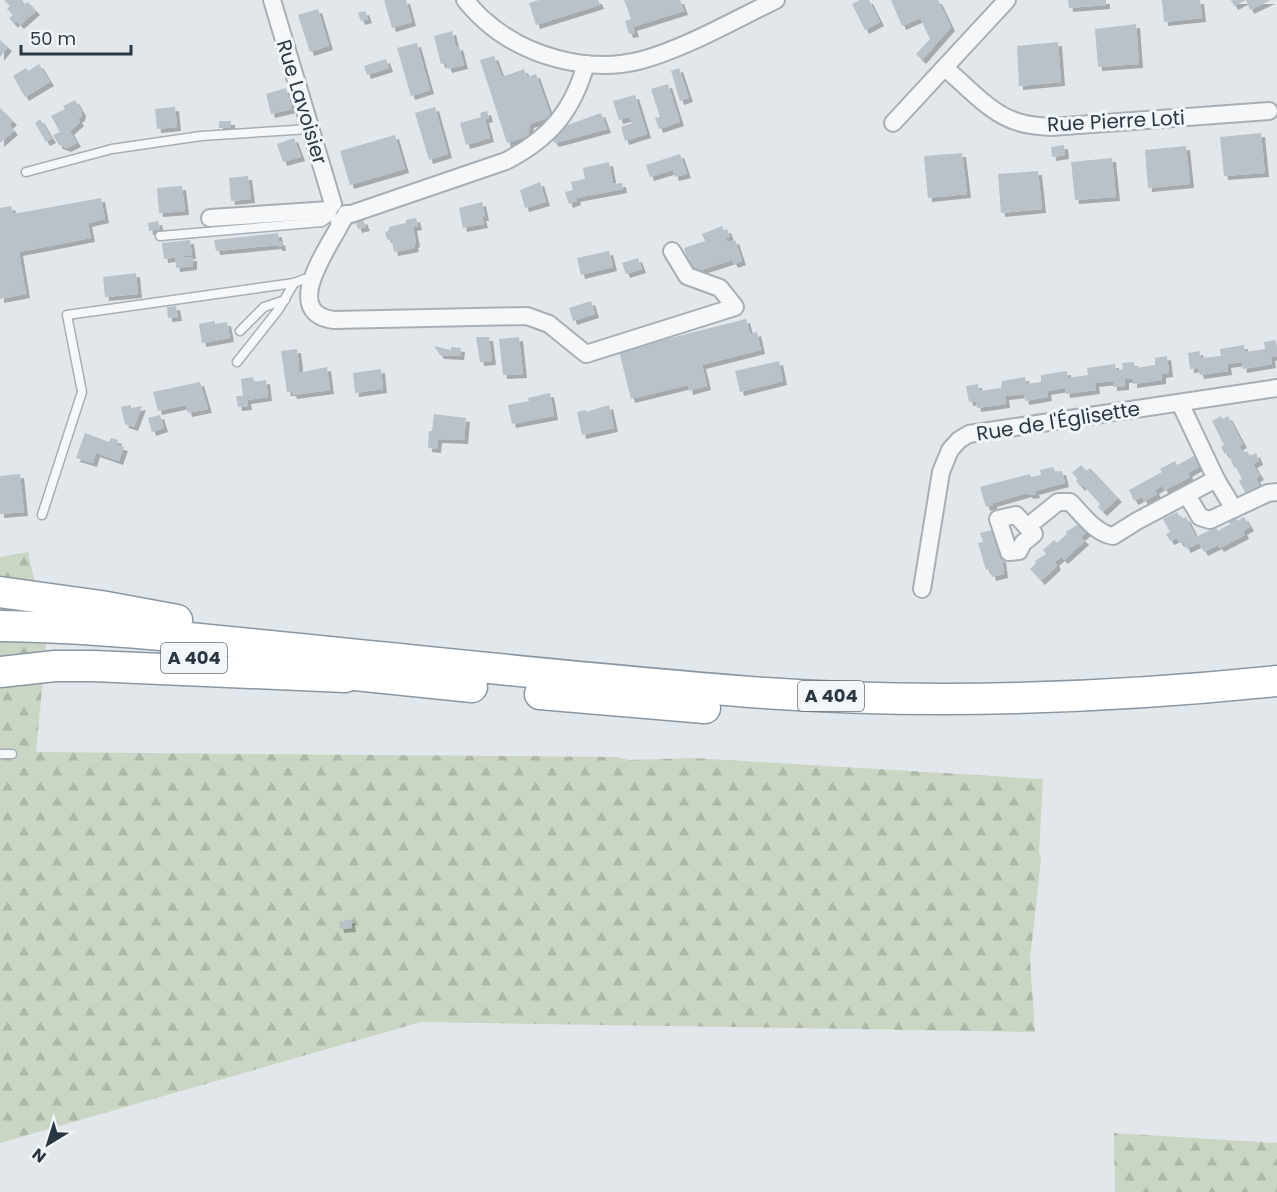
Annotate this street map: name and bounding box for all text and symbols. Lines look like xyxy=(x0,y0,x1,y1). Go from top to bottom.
scale bar xyxy=(21,18,130,56)
text: 50 m xyxy=(30,26,76,51)
street label: Rue Lavoisier xyxy=(270,36,334,168)
street label: Rue Pierre Loti xyxy=(1046,103,1186,139)
street label: Rue de l'Églisette xyxy=(974,394,1142,448)
road number: A 404 xyxy=(161,643,227,673)
road number: A 404 xyxy=(798,681,864,711)
north arrow xyxy=(18,1114,78,1174)
text: N xyxy=(27,1143,51,1168)

